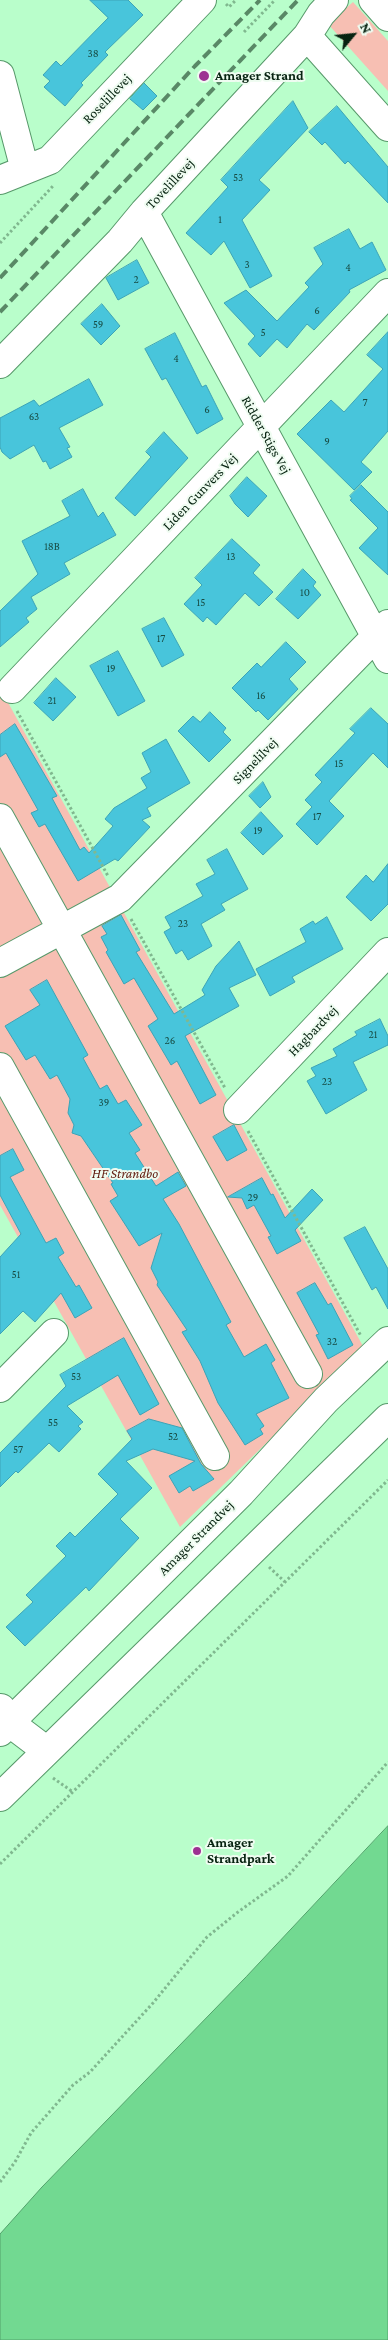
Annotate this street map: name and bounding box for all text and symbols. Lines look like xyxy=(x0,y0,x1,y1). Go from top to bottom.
north arrow xyxy=(328,10,378,60)
text: N xyxy=(357,20,376,36)
house number: 38 xyxy=(87,47,99,61)
place label: Amager Strand xyxy=(215,68,304,84)
marker: Amager Strand xyxy=(197,69,211,83)
street label: Roselillevej xyxy=(79,71,135,127)
street label: Tovelillevej xyxy=(142,155,198,213)
house number: 53 xyxy=(233,171,243,185)
house number: 1 xyxy=(218,213,222,227)
house number: 3 xyxy=(244,258,250,272)
house number: 4 xyxy=(345,261,351,275)
house number: 2 xyxy=(133,273,139,287)
house number: 6 xyxy=(314,304,320,318)
house number: 59 xyxy=(93,318,103,332)
house number: 5 xyxy=(260,326,266,340)
house number: 4 xyxy=(173,352,179,366)
street label: Ridder Stigs Vej xyxy=(238,393,294,477)
house number: 7 xyxy=(362,396,368,410)
house number: 6 xyxy=(204,403,210,417)
house number: 63 xyxy=(29,410,39,424)
house number: 9 xyxy=(324,435,330,449)
street label: Liden Gunvers Vej xyxy=(159,450,241,534)
house number: 18B xyxy=(44,540,60,554)
house number: 13 xyxy=(227,550,235,564)
house number: 10 xyxy=(300,586,310,600)
house number: 15 xyxy=(197,596,205,610)
house number: 17 xyxy=(157,632,165,646)
house number: 19 xyxy=(106,662,116,676)
house number: 16 xyxy=(256,689,266,703)
house number: 21 xyxy=(48,694,56,708)
street label: Signelilvej xyxy=(229,734,281,788)
house number: 15 xyxy=(335,757,343,771)
house number: 17 xyxy=(313,810,321,824)
house number: 19 xyxy=(253,824,263,838)
house number: 23 xyxy=(178,917,188,931)
street label: Hagbardvej xyxy=(285,1002,341,1060)
house number: 21 xyxy=(369,1028,377,1042)
house number: 26 xyxy=(165,1034,175,1048)
house number: 23 xyxy=(322,1075,332,1089)
house number: 39 xyxy=(99,1096,109,1110)
park label: HF Strandbo xyxy=(92,1166,158,1182)
house number: 29 xyxy=(248,1191,258,1205)
house number: 51 xyxy=(12,1268,20,1282)
house number: 32 xyxy=(327,1335,337,1349)
house number: 53 xyxy=(71,1370,81,1384)
house number: 55 xyxy=(48,1416,58,1430)
house number: 52 xyxy=(168,1430,178,1444)
house number: 57 xyxy=(13,1443,23,1457)
street label: Amager Strandvej xyxy=(155,1497,237,1579)
place label: Amager Strandpark xyxy=(207,1835,274,1868)
marker: Amager Strandpark xyxy=(191,1845,203,1857)

